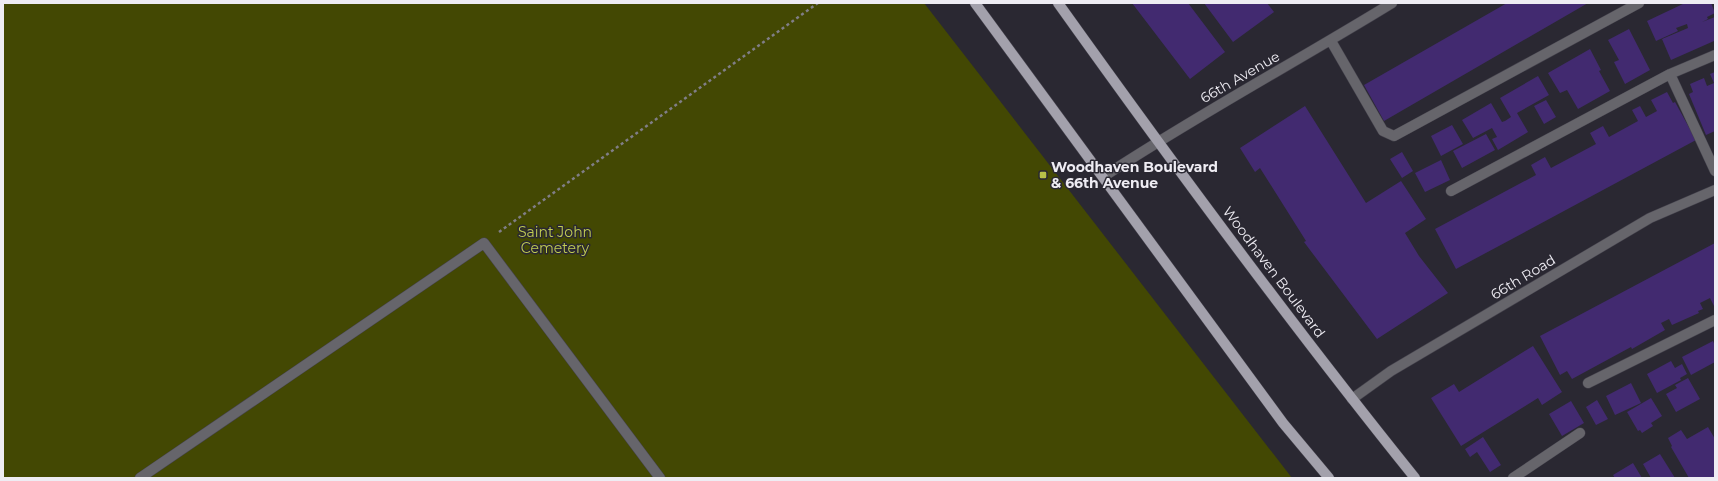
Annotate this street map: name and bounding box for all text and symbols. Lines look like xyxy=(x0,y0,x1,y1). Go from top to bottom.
street label: 66th Avenue xyxy=(1197,47,1283,107)
place label: Woodhaven Boulevard & 66th Avenue xyxy=(1051,158,1218,192)
marker: Woodhaven Boulevard & 66th Avenue xyxy=(1038,170,1048,180)
street label: Woodhaven Boulevard xyxy=(1219,203,1329,341)
park label: Saint John Cemetery xyxy=(518,223,592,257)
street label: 66th Road xyxy=(1487,251,1559,303)

